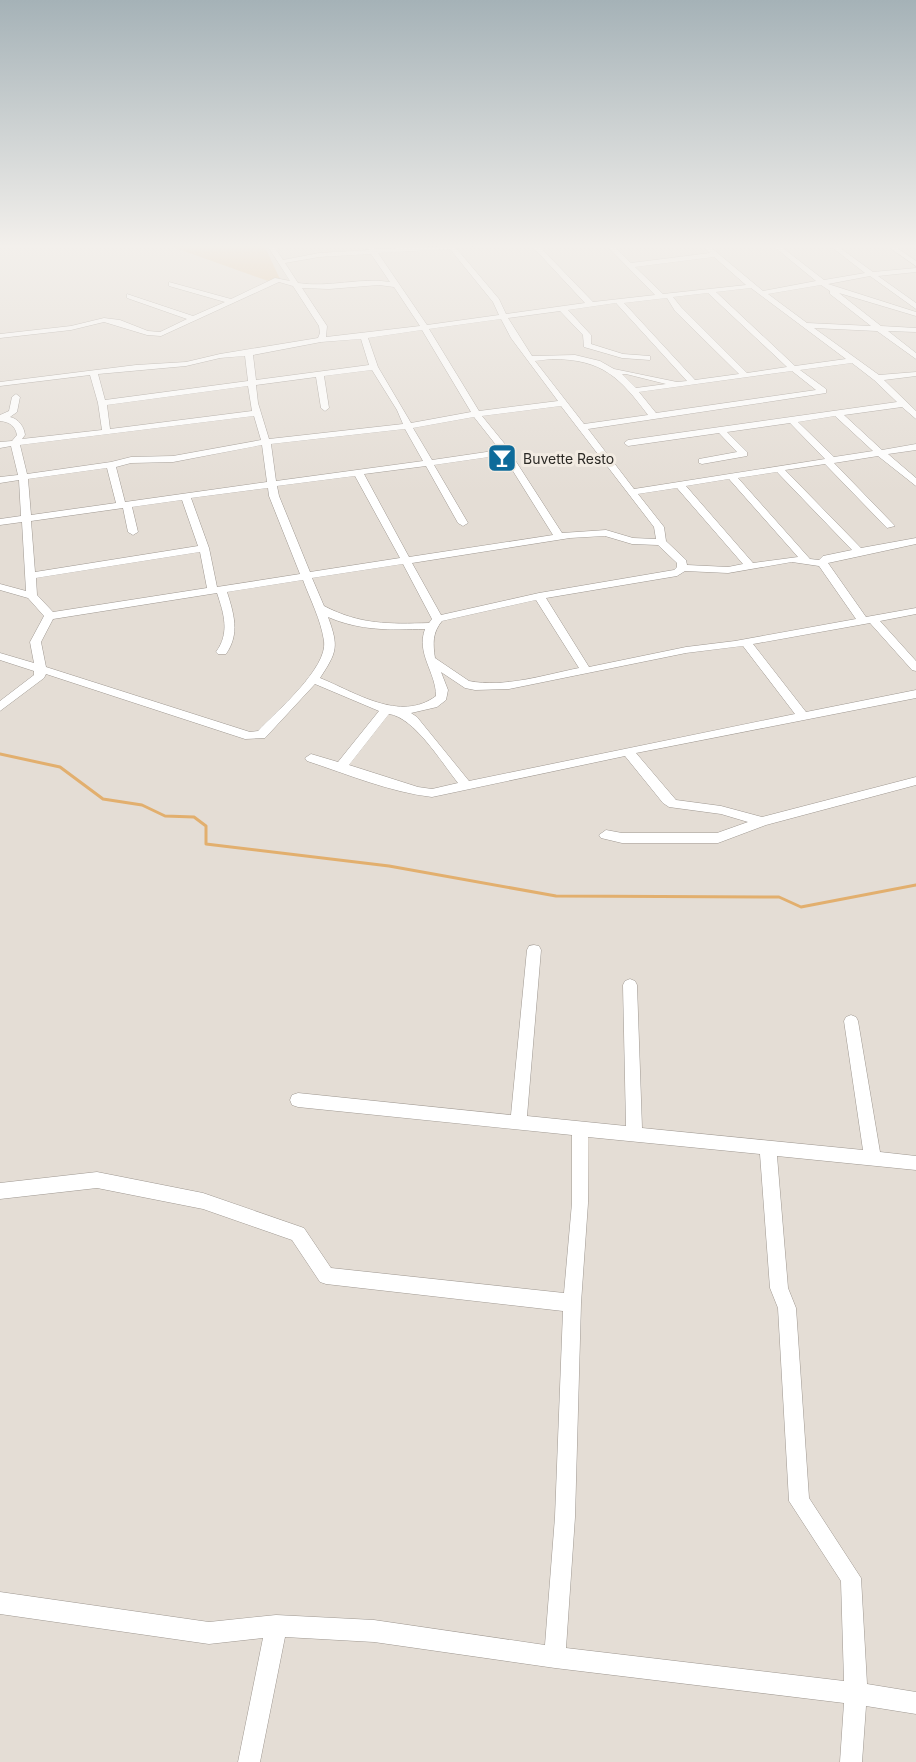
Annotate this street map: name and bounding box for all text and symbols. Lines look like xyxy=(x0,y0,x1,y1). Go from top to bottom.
bar icon: Buvette Resto xyxy=(486,442,518,474)
place label: Buvette Resto xyxy=(523,450,614,467)

